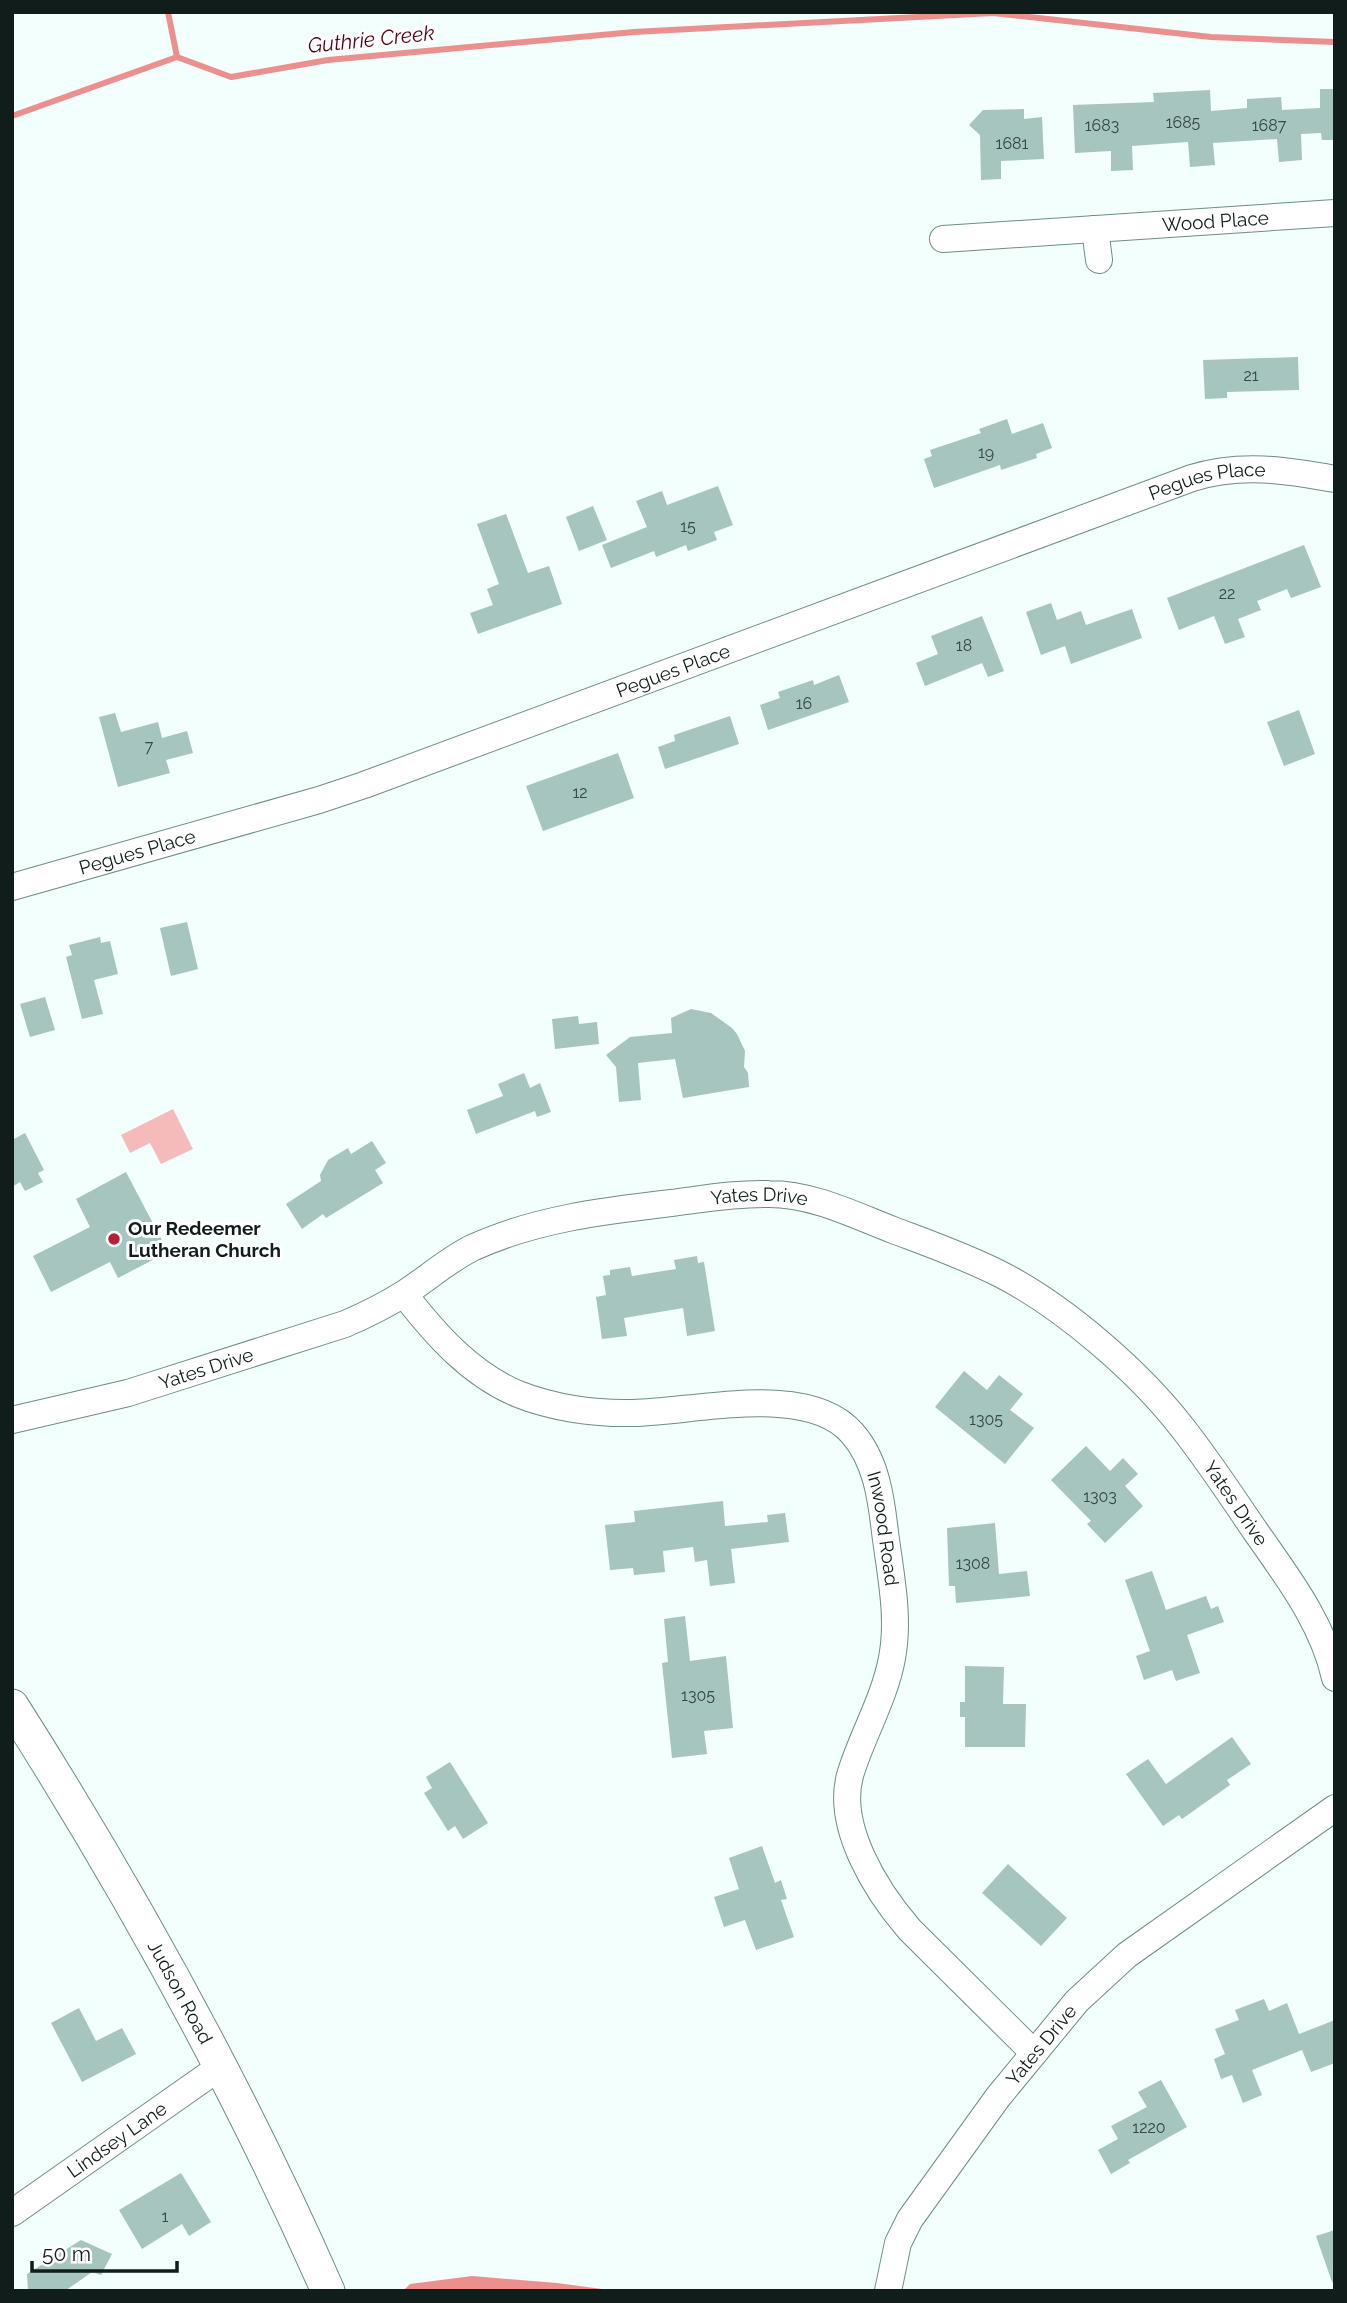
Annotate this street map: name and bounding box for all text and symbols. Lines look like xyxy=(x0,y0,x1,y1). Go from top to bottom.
water label: Guthrie Creek xyxy=(306,20,436,58)
house number: 1685 xyxy=(1166,113,1201,132)
house number: 1683 xyxy=(1085,116,1119,135)
house number: 1687 xyxy=(1252,116,1287,135)
house number: 1681 xyxy=(996,134,1029,153)
street label: Wood Place xyxy=(1161,206,1269,235)
house number: 21 xyxy=(1243,366,1259,385)
house number: 19 xyxy=(978,443,994,462)
street label: Pegues Place xyxy=(1145,458,1266,504)
house number: 15 xyxy=(680,517,696,536)
house number: 22 xyxy=(1219,584,1235,603)
house number: 18 xyxy=(956,636,972,655)
street label: Pegues Place xyxy=(613,639,733,702)
house number: 16 xyxy=(796,694,812,713)
house number: 7 xyxy=(145,737,154,756)
house number: 12 xyxy=(572,783,588,802)
street label: Pegues Place xyxy=(76,825,198,878)
street label: Yates Drive xyxy=(709,1183,810,1210)
place label: Our Redeemer Lutheran Church xyxy=(128,1217,281,1261)
marker: Our Redeemer Lutheran Church xyxy=(106,1231,122,1247)
street label: Yates Drive xyxy=(156,1343,256,1393)
house number: 1305 xyxy=(969,1410,1003,1429)
street label: Yates Drive xyxy=(1200,1456,1273,1550)
street label: Inwood Road xyxy=(863,1468,903,1587)
house number: 1303 xyxy=(1083,1487,1117,1506)
house number: 1308 xyxy=(956,1554,990,1573)
house number: 1305 xyxy=(681,1686,715,1705)
street label: Judson Road xyxy=(144,1937,217,2047)
street label: Yates Drive xyxy=(1001,2000,1081,2089)
street label: Lindsey Lane xyxy=(63,2097,171,2182)
house number: 1220 xyxy=(1132,2118,1166,2137)
house number: 1 xyxy=(162,2207,169,2226)
scale bar xyxy=(32,2230,177,2274)
text: 50 m xyxy=(42,2241,91,2266)

